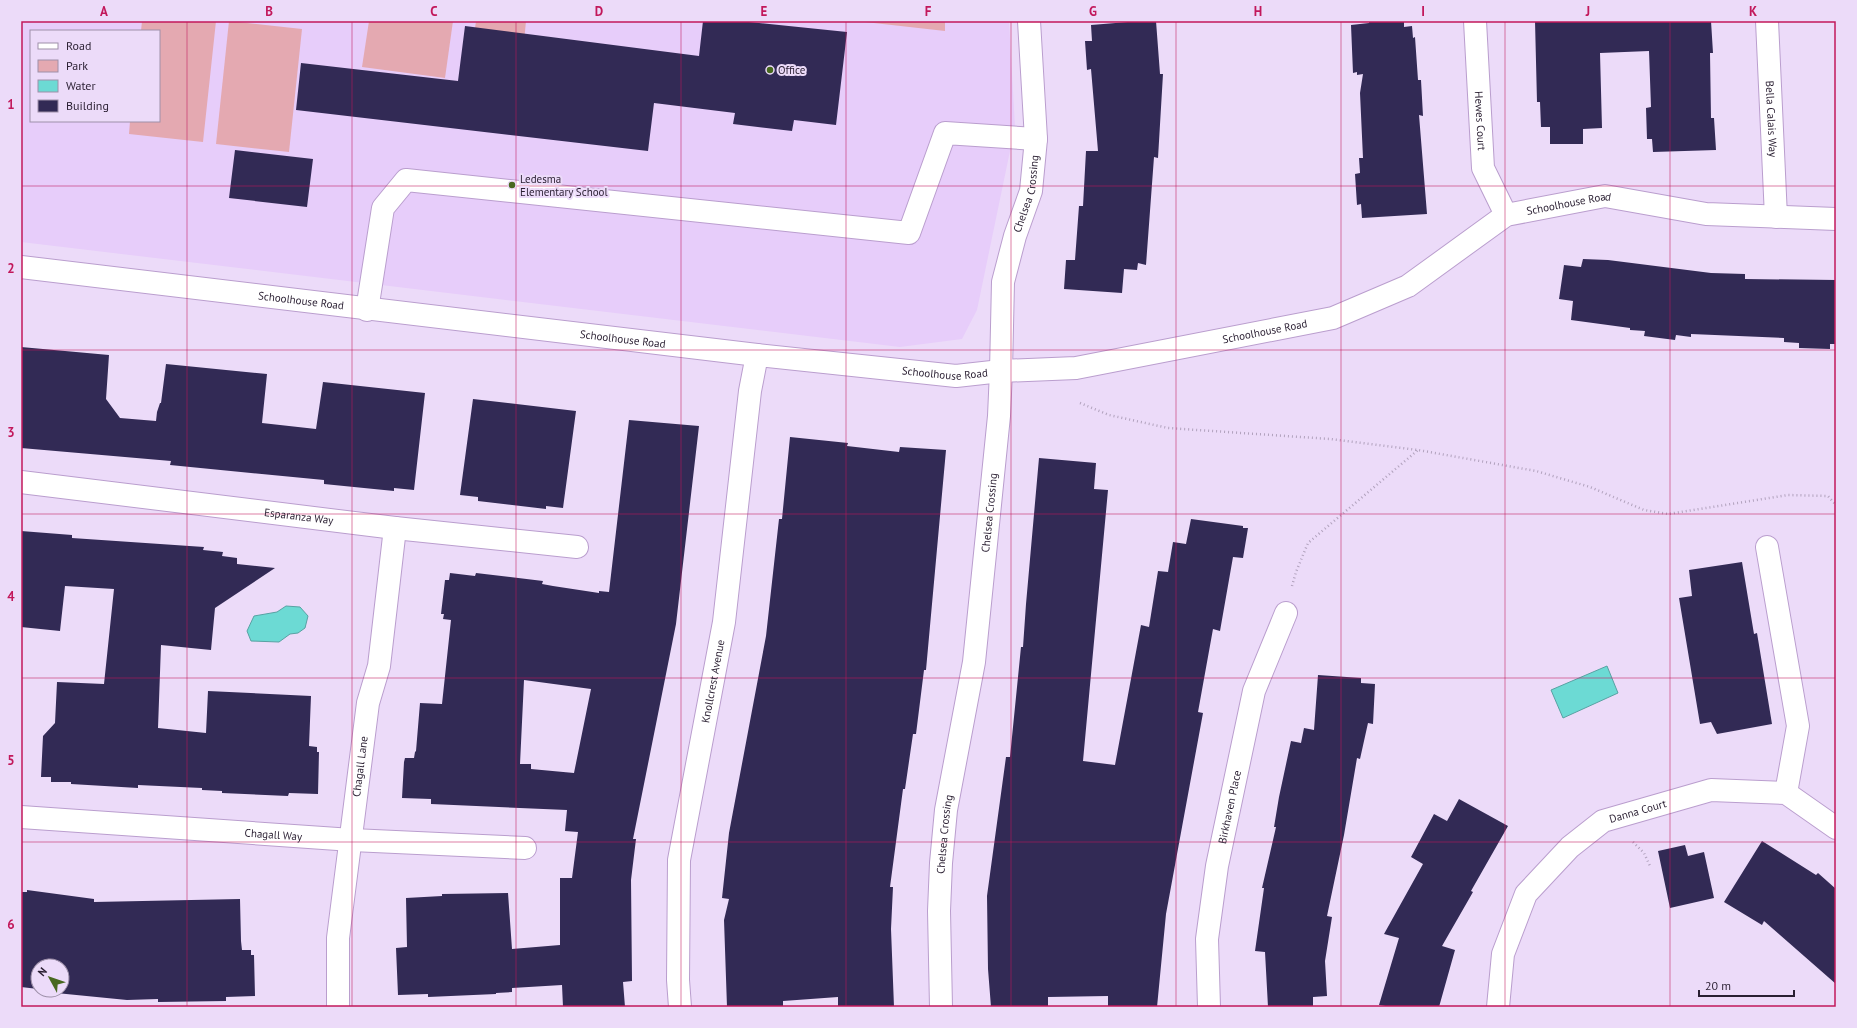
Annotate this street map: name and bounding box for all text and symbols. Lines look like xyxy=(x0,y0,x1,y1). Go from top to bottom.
text: A xyxy=(100,3,108,20)
text: B xyxy=(265,3,273,20)
text: C xyxy=(430,3,438,20)
text: D xyxy=(595,3,603,20)
text: E xyxy=(761,3,768,20)
text: F xyxy=(925,3,932,20)
text: G xyxy=(1089,3,1097,20)
text: H xyxy=(1254,3,1262,20)
text: I xyxy=(1421,3,1425,20)
text: J xyxy=(1585,3,1590,20)
text: K xyxy=(1749,3,1757,20)
legend xyxy=(30,30,160,122)
text: Road xyxy=(66,38,91,53)
text: Park xyxy=(66,58,88,73)
place label: Office xyxy=(778,63,806,77)
marker: Office xyxy=(765,65,775,75)
text: Water xyxy=(66,78,96,93)
street label: Bella Calais Way xyxy=(1763,80,1780,158)
street label: Hewes Court xyxy=(1472,91,1489,151)
text: 1 xyxy=(7,96,15,113)
text: Building xyxy=(66,98,109,113)
street label: Chelsea Crossing xyxy=(1010,154,1041,234)
place label: Ledesma Elementary School xyxy=(520,172,608,199)
marker: Ledesma Elementary School xyxy=(507,180,517,190)
street label: Schoolhouse Road xyxy=(1525,189,1612,218)
text: 2 xyxy=(7,260,15,277)
street label: Schoolhouse Road xyxy=(257,288,345,313)
street label: Schoolhouse Road xyxy=(1221,316,1309,346)
street label: Schoolhouse Road xyxy=(579,327,666,351)
street label: Schoolhouse Road xyxy=(901,363,988,383)
text: 3 xyxy=(7,424,15,441)
street label: Chelsea Crossing xyxy=(978,472,1000,553)
street label: Esparanza Way xyxy=(263,505,335,527)
text: 4 xyxy=(7,588,15,605)
street label: Knollcrest Avenue xyxy=(698,638,728,724)
street label: Chagall Lane xyxy=(349,735,371,798)
text: 5 xyxy=(7,752,15,769)
street label: Birkhaven Place xyxy=(1215,769,1244,845)
street label: Chelsea Crossing xyxy=(934,793,956,874)
street label: Danna Court xyxy=(1608,796,1668,826)
street label: Chagall Way xyxy=(244,826,303,844)
text: 6 xyxy=(7,916,15,933)
north arrow xyxy=(30,958,70,998)
text: N xyxy=(35,964,50,979)
scale bar xyxy=(1699,972,1794,998)
text: 20 m xyxy=(1705,978,1731,993)

